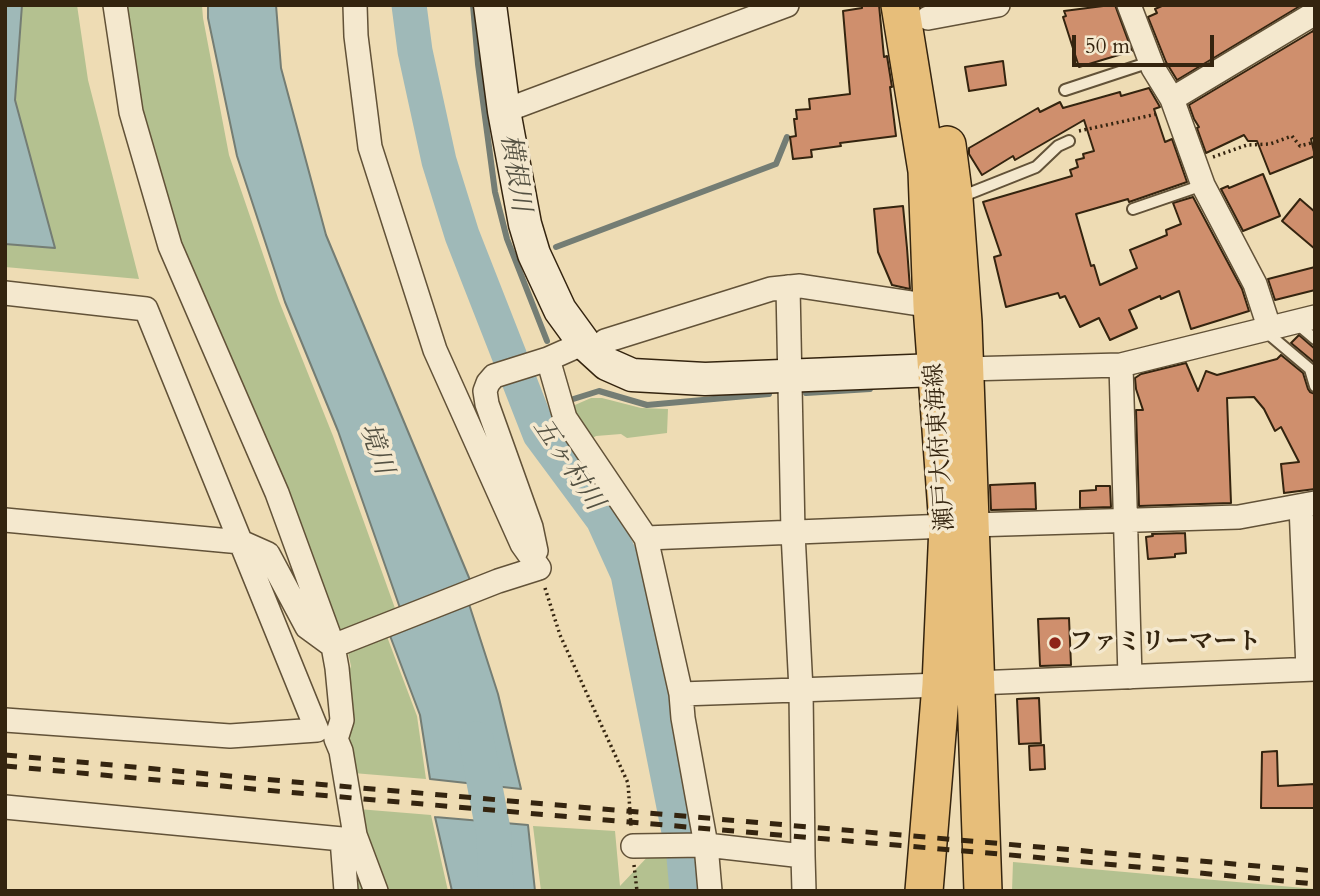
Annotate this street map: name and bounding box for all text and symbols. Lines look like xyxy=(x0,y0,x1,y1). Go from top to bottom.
scale bar xyxy=(1075,21,1217,65)
text: 50 m xyxy=(1085,32,1130,61)
water label: 横根川 xyxy=(492,132,536,214)
street label: 瀬戸大府東海線 xyxy=(921,362,961,532)
water label: 五ヶ村川 xyxy=(525,413,609,517)
water label: 境川 xyxy=(352,419,398,479)
place label: ファミリーマート xyxy=(1069,629,1261,657)
marker: ファミリーマート xyxy=(1047,635,1063,651)

